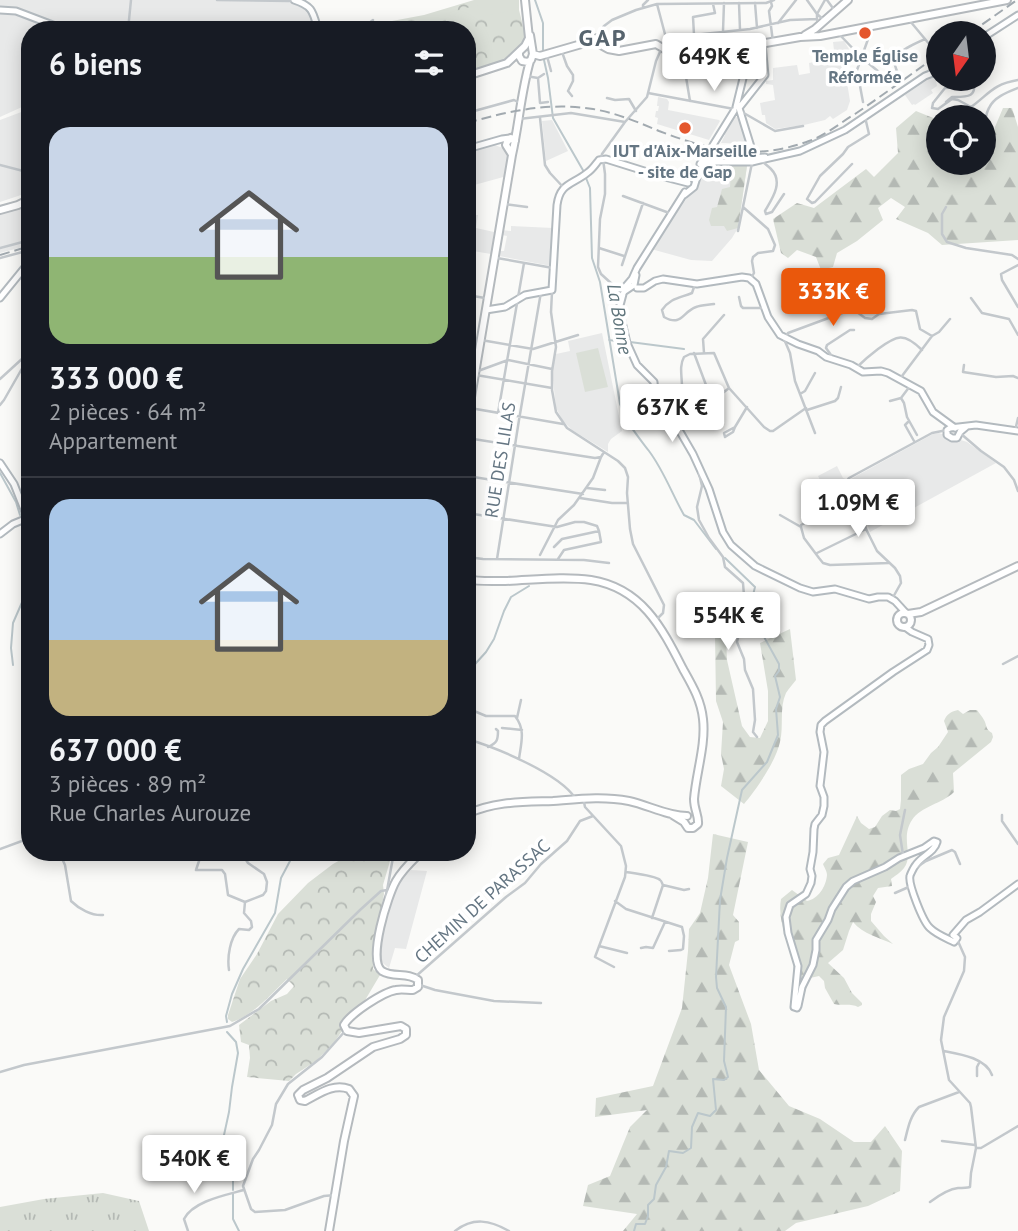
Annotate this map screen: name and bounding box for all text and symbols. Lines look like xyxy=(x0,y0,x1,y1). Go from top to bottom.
north arrow xyxy=(926,21,996,91)
map controls xyxy=(926,21,996,175)
district label: GAP xyxy=(579,22,627,53)
marker: Temple Église Réformée xyxy=(857,25,873,41)
pin: 649K € xyxy=(657,34,771,93)
text: 649K € xyxy=(678,41,750,70)
text: 6 biens xyxy=(49,44,142,83)
icon: filters xyxy=(410,44,448,82)
place label: Temple Église Réformée xyxy=(812,44,918,88)
button: locate xyxy=(926,105,996,175)
marker: IUT d'Aix-Marseille - site de Gap xyxy=(677,120,693,136)
place label: IUT d'Aix-Marseille - site de Gap xyxy=(613,139,757,183)
icon: home xyxy=(186,172,312,298)
pin: 333K € xyxy=(776,268,890,328)
text: 333K € xyxy=(797,276,869,305)
water label: La Bonne xyxy=(602,282,638,357)
text: 333 000 € xyxy=(49,358,183,397)
pin: 637K € xyxy=(615,384,729,444)
text: 637K € xyxy=(636,392,708,421)
text: 2 pièces · 64 m² xyxy=(49,397,206,426)
street label: RUE DES LILAS xyxy=(480,401,520,519)
text: Appartement xyxy=(49,426,177,455)
pin: 1.09M € xyxy=(793,480,923,539)
text: 1.09M € xyxy=(817,487,899,516)
icon: home xyxy=(186,544,312,670)
pin: 554K € xyxy=(671,592,785,652)
text: 554K € xyxy=(692,600,764,629)
text: 637 000 € xyxy=(49,730,182,769)
text: 3 pièces · 89 m² xyxy=(49,769,206,798)
text: Rue Charles Aurouze xyxy=(49,798,251,827)
street label: CHEMIN DE PARASSAC xyxy=(410,834,554,968)
pin: 540K € xyxy=(137,1136,251,1195)
text: 540K € xyxy=(158,1143,230,1172)

